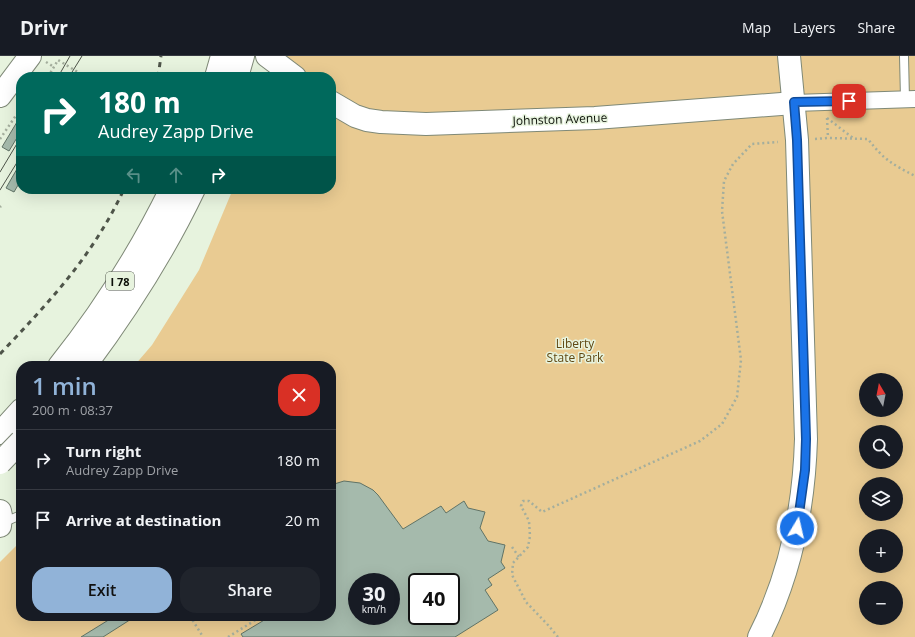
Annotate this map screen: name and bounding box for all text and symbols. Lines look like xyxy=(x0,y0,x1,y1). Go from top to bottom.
text: Drivr xyxy=(20,15,68,41)
text: Map xyxy=(742,18,771,37)
text: Layers xyxy=(793,18,835,37)
text: Share xyxy=(857,18,895,37)
text: 180 m xyxy=(98,83,181,121)
pin xyxy=(832,84,866,118)
icon: right xyxy=(32,88,84,140)
icon: arrive xyxy=(838,90,860,112)
street label: Johnston Avenue xyxy=(511,109,608,129)
text: Audrey Zapp Drive xyxy=(98,119,254,143)
icon: left xyxy=(123,164,145,186)
icon: ahead xyxy=(165,164,187,186)
icon: right xyxy=(207,164,229,186)
road number: I 78 xyxy=(106,272,134,290)
park label: Liberty State Park xyxy=(547,335,604,366)
text: 1 min xyxy=(32,369,97,402)
north arrow xyxy=(859,373,903,417)
map controls xyxy=(859,373,903,625)
button: close xyxy=(278,374,320,416)
text: 200 m · 08:37 xyxy=(32,401,113,419)
button: search xyxy=(859,425,903,469)
text: Turn right xyxy=(66,441,141,461)
icon: right xyxy=(32,449,54,471)
text: 180 m xyxy=(276,450,320,470)
text: Audrey Zapp Drive xyxy=(66,461,178,479)
button: layers xyxy=(859,477,903,521)
position arrow xyxy=(776,507,818,549)
icon: arrive xyxy=(32,509,54,531)
text: Arrive at destination xyxy=(66,510,221,530)
text: 20 m xyxy=(285,510,320,530)
button: + xyxy=(859,529,903,573)
button: Exit xyxy=(32,567,172,613)
button: Share xyxy=(180,567,320,613)
speed limit sign: 40 xyxy=(408,573,460,625)
text: 30 xyxy=(363,580,385,607)
button: − xyxy=(859,581,903,625)
text: km/h xyxy=(362,602,386,616)

